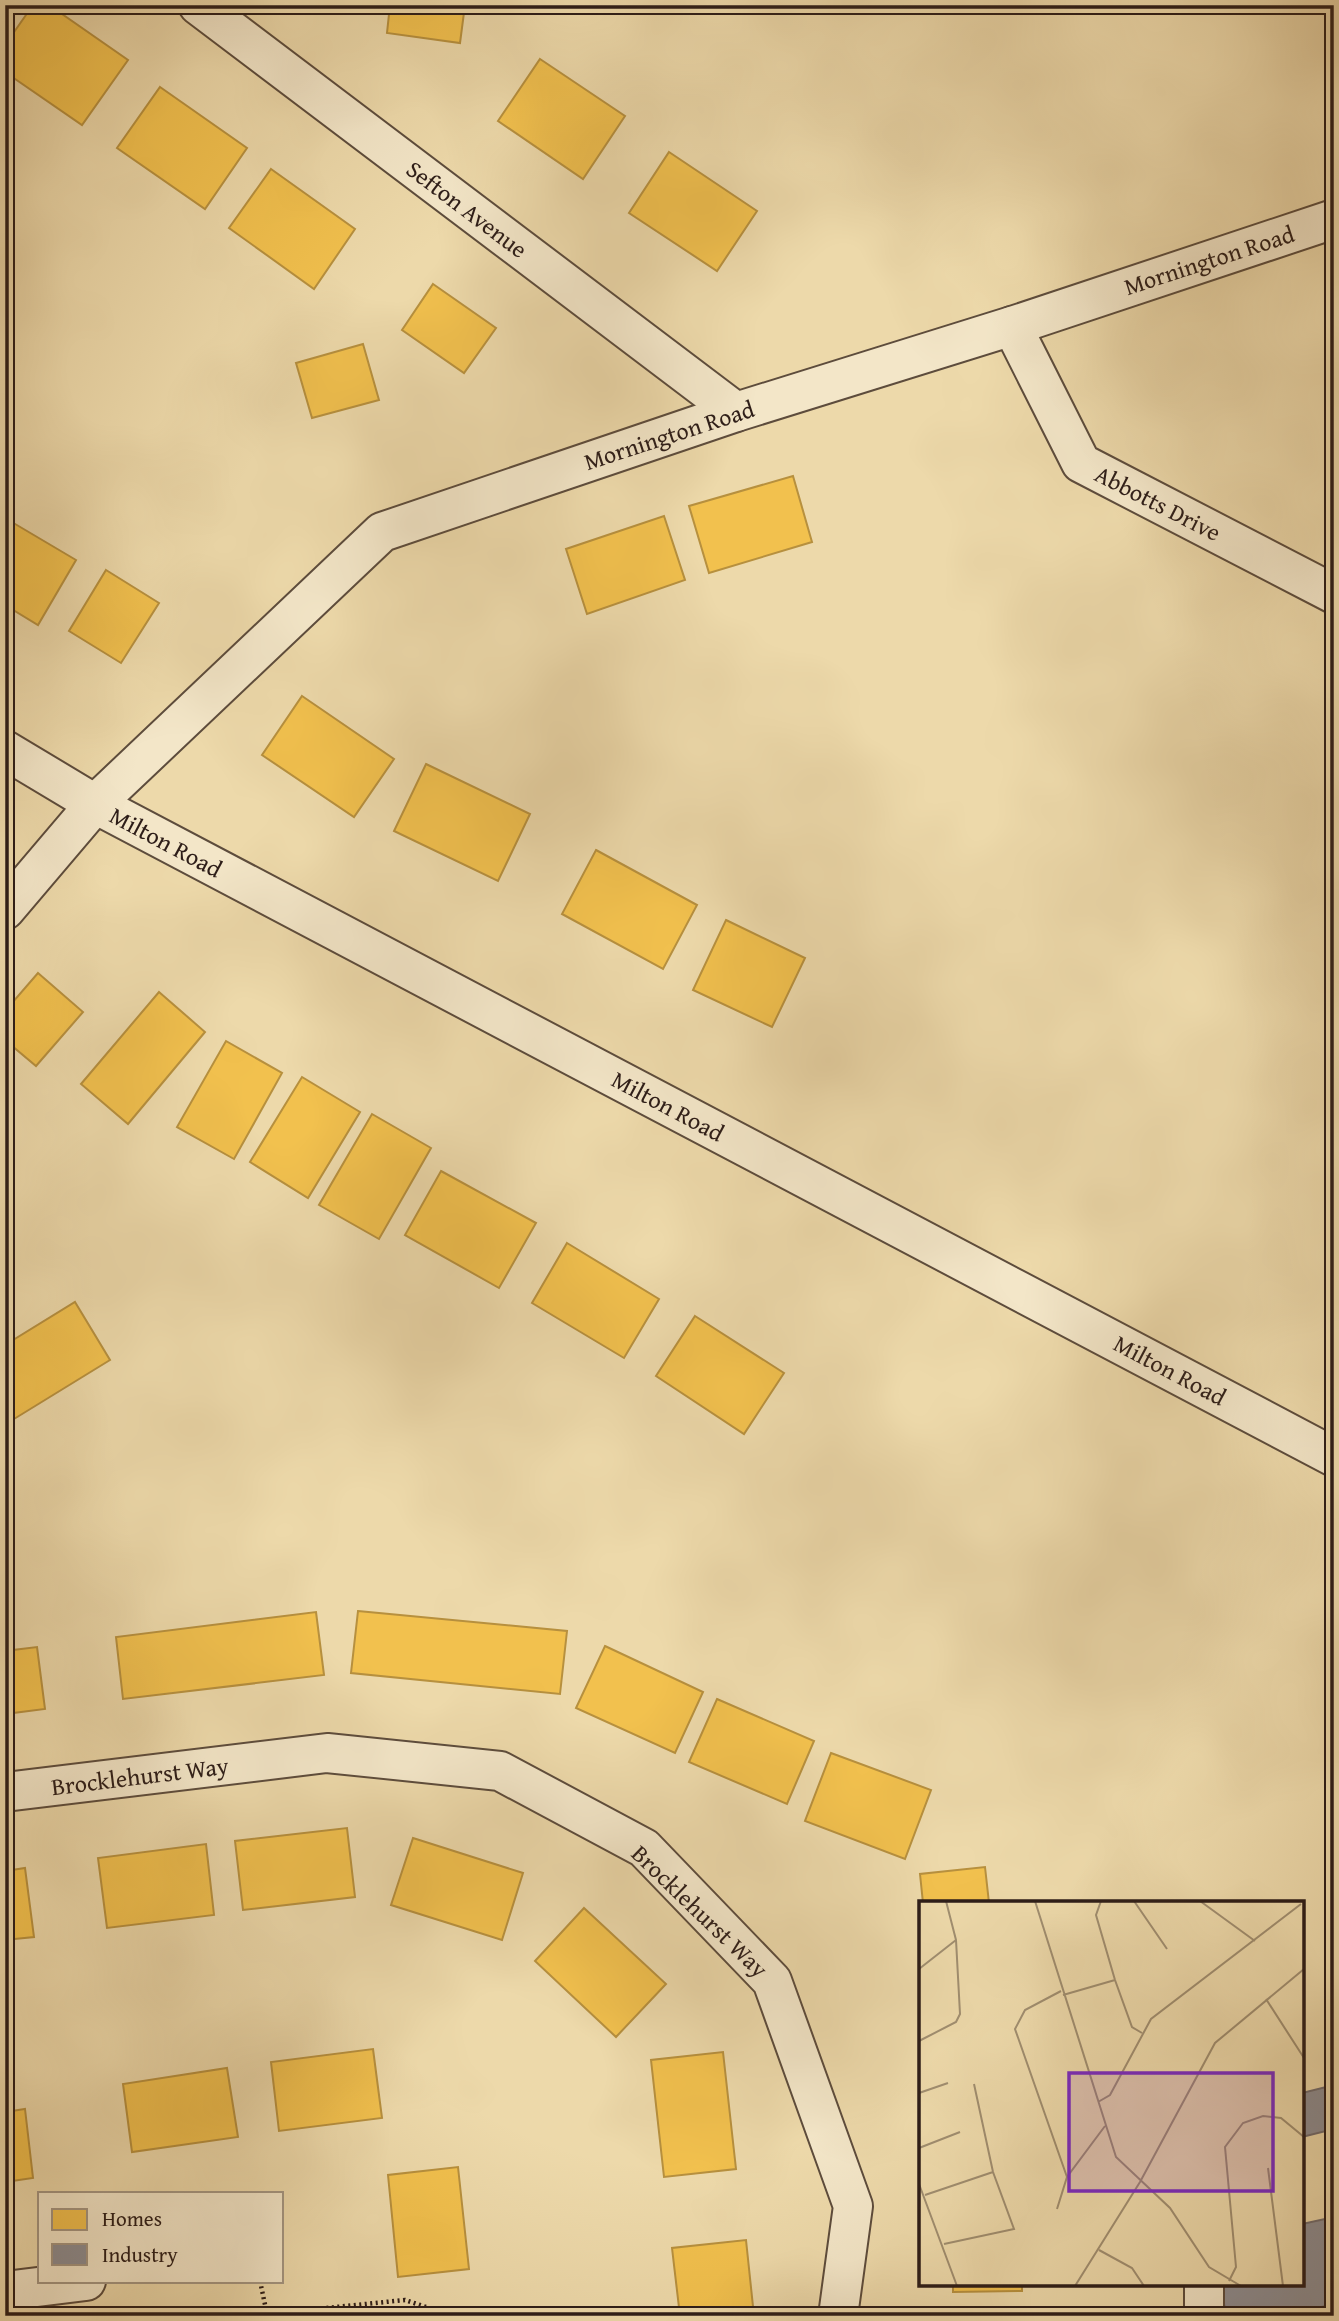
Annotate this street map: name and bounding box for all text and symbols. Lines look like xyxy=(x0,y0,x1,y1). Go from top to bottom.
street label: Sefton Avenue xyxy=(399,152,535,266)
street label: Mornington Road xyxy=(1119,216,1299,304)
street label: Mornington Road xyxy=(579,391,759,479)
street label: Abbotts Drive xyxy=(1089,456,1227,550)
street label: Milton Road xyxy=(104,798,229,886)
street label: Milton Road xyxy=(606,1062,731,1150)
street label: Milton Road xyxy=(1108,1326,1233,1414)
street label: Brocklehurst Way xyxy=(49,1748,231,1804)
street label: Brocklehurst Way xyxy=(624,1837,776,1986)
inset map xyxy=(919,1901,1304,2286)
legend xyxy=(38,2192,284,2282)
text: Homes xyxy=(102,2203,162,2234)
text: Industry xyxy=(102,2239,178,2270)

